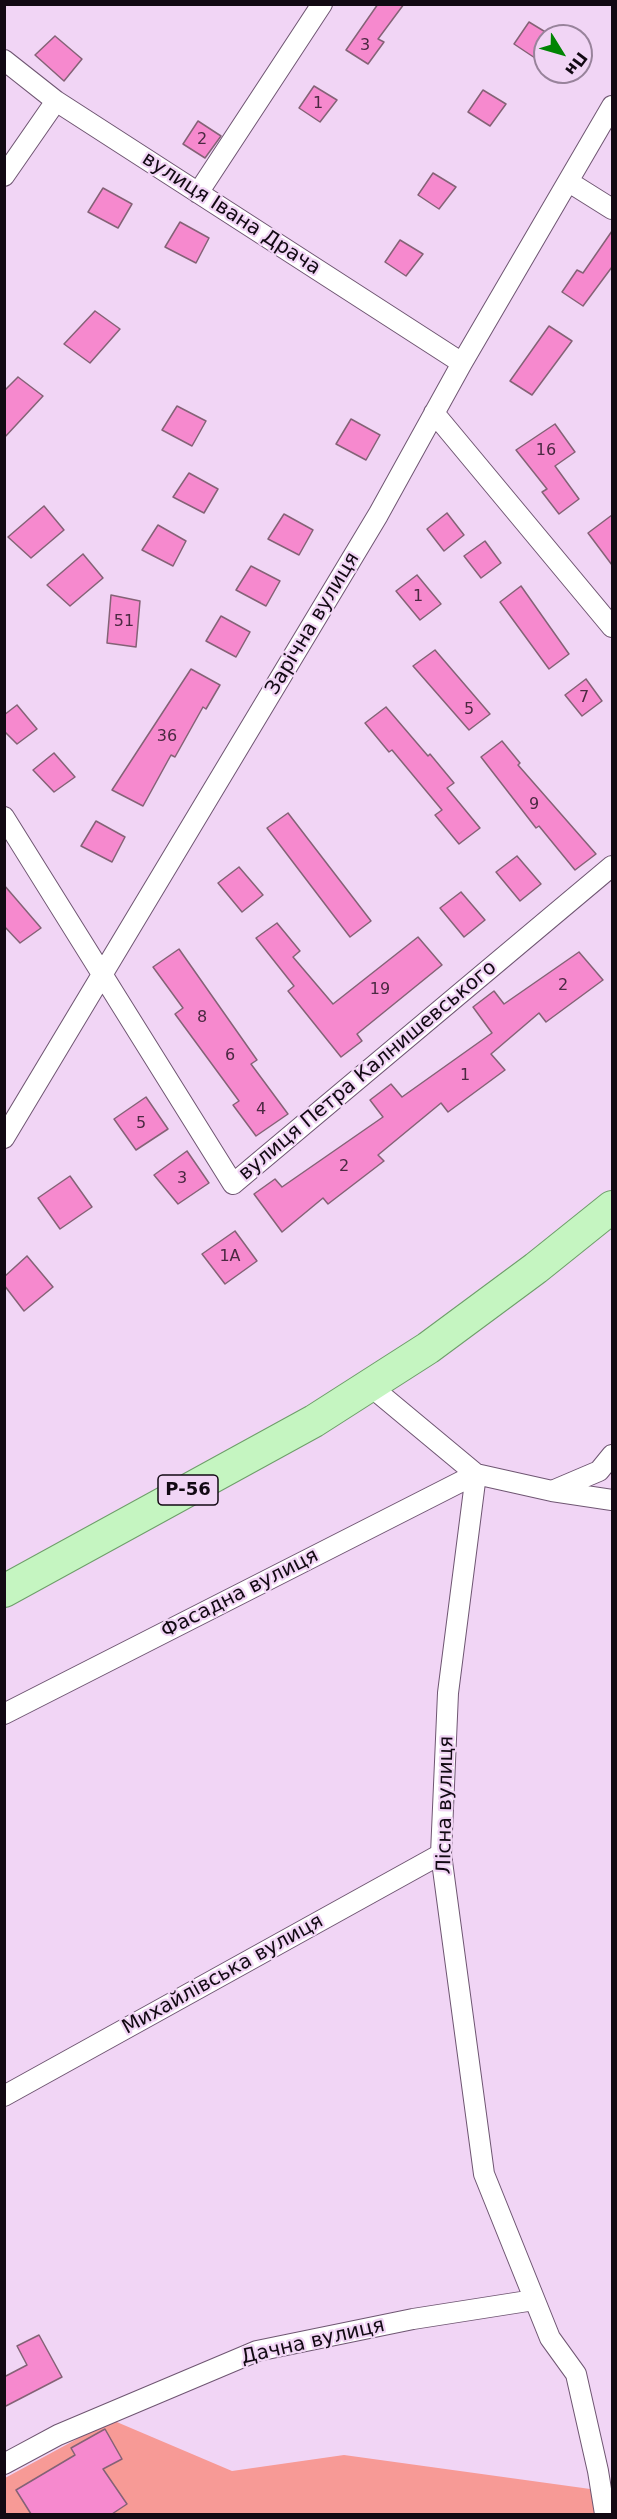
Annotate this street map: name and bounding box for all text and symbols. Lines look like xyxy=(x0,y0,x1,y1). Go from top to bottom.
north arrow xyxy=(533,24,593,84)
house number: 3 xyxy=(360,36,370,56)
text: Пн xyxy=(561,48,591,79)
house number: 1 xyxy=(313,94,323,114)
house number: 2 xyxy=(197,130,207,150)
street label: вулиця Івана Драча xyxy=(137,147,325,281)
house number: 16 xyxy=(536,441,556,461)
street label: Зарічна вулиця xyxy=(261,548,365,700)
house number: 1 xyxy=(413,587,423,607)
house number: 51 xyxy=(114,612,134,632)
house number: 7 xyxy=(579,688,589,708)
house number: 5 xyxy=(464,700,474,720)
house number: 36 xyxy=(157,727,177,747)
house number: 9 xyxy=(529,795,539,815)
street label: вулиця Петра Калнишевського xyxy=(234,956,502,1186)
house number: 2 xyxy=(558,976,568,996)
house number: 19 xyxy=(370,980,390,1000)
house number: 8 xyxy=(197,1008,207,1028)
house number: 6 xyxy=(225,1046,235,1066)
house number: 1 xyxy=(460,1066,470,1086)
house number: 4 xyxy=(256,1100,266,1120)
house number: 5 xyxy=(136,1114,146,1134)
house number: 2 xyxy=(339,1157,349,1177)
house number: 3 xyxy=(177,1169,187,1189)
house number: 1А xyxy=(219,1247,241,1267)
road number: Р-56 xyxy=(158,1475,218,1505)
street label: Фасадна вулиця xyxy=(157,1544,323,1644)
street label: Лісна вулиця xyxy=(433,1736,459,1874)
street label: Михайлівська вулиця xyxy=(118,1910,328,2040)
street label: Дачна вулиця xyxy=(239,2314,387,2370)

